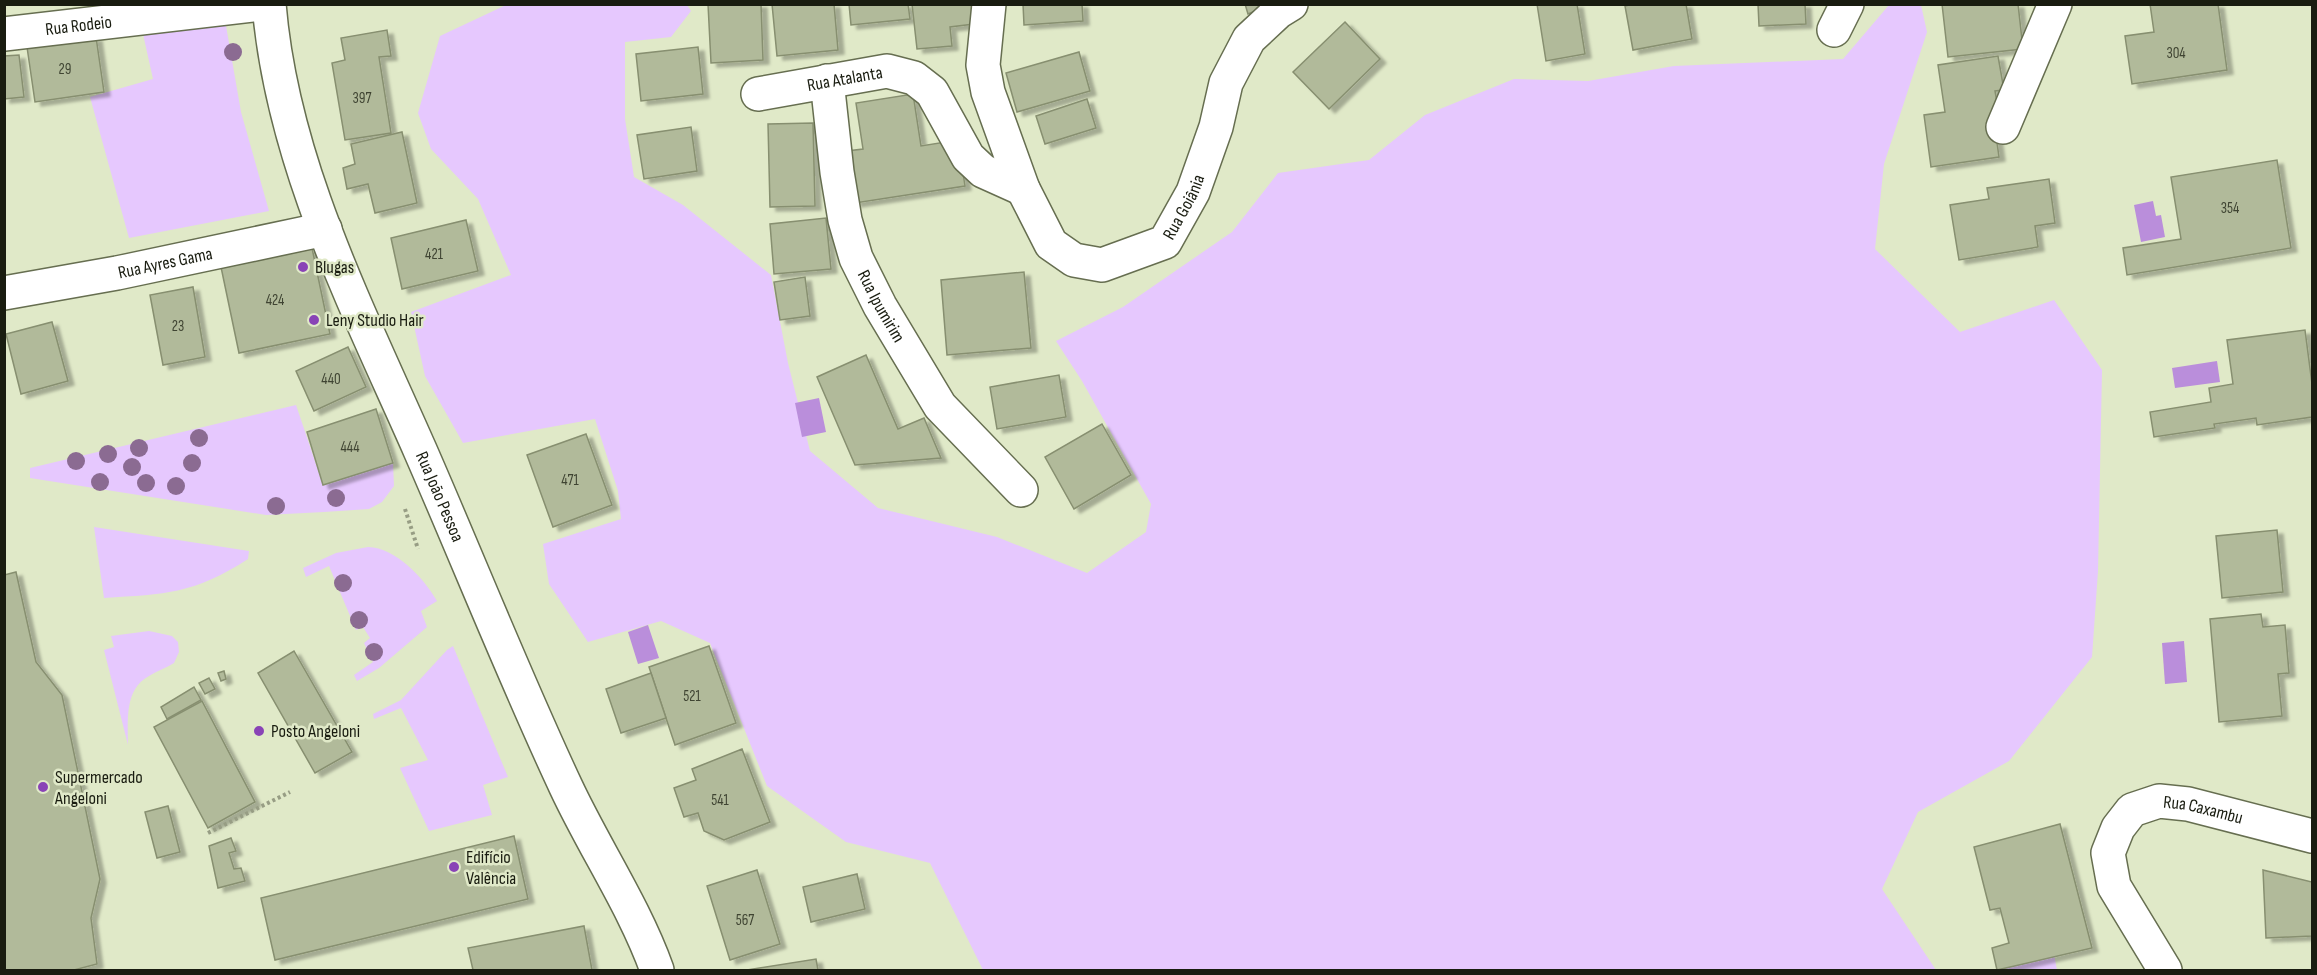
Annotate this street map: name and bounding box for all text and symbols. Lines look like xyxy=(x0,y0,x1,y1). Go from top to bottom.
street label: Rua Rodeio xyxy=(44,11,113,40)
house number: 304 xyxy=(2166,44,2186,63)
house number: 29 xyxy=(59,60,71,79)
street label: Rua Atalanta xyxy=(805,62,884,96)
house number: 397 xyxy=(353,89,371,108)
street label: Rua Goiânia xyxy=(1159,172,1209,243)
house number: 354 xyxy=(2221,199,2239,218)
street label: Rua Ayres Gama xyxy=(116,243,214,283)
house number: 421 xyxy=(425,245,444,264)
place label: Blugas xyxy=(315,257,354,278)
marker: Blugas xyxy=(296,260,310,274)
street label: Rua Ipumirim xyxy=(853,267,909,346)
house number: 424 xyxy=(266,291,284,310)
place label: Leny Studio Hair xyxy=(326,310,424,331)
marker: Leny Studio Hair xyxy=(307,313,321,327)
house number: 23 xyxy=(172,317,184,336)
house number: 440 xyxy=(321,370,341,389)
house number: 444 xyxy=(341,438,359,457)
street label: Rua João Pessoa xyxy=(411,448,468,545)
house number: 471 xyxy=(561,471,579,490)
house number: 521 xyxy=(683,687,701,706)
place label: Posto Angeloni xyxy=(271,721,360,742)
marker: Posto Angeloni xyxy=(252,724,266,738)
place label: Supermercado Angeloni xyxy=(54,767,143,809)
marker: Supermercado Angeloni xyxy=(36,780,50,794)
house number: 541 xyxy=(711,791,730,810)
street label: Rua Caxambu xyxy=(2162,792,2245,829)
place label: Edifício Valência xyxy=(466,847,516,889)
marker: Edifício Valência xyxy=(447,860,461,874)
house number: 567 xyxy=(736,911,754,930)

